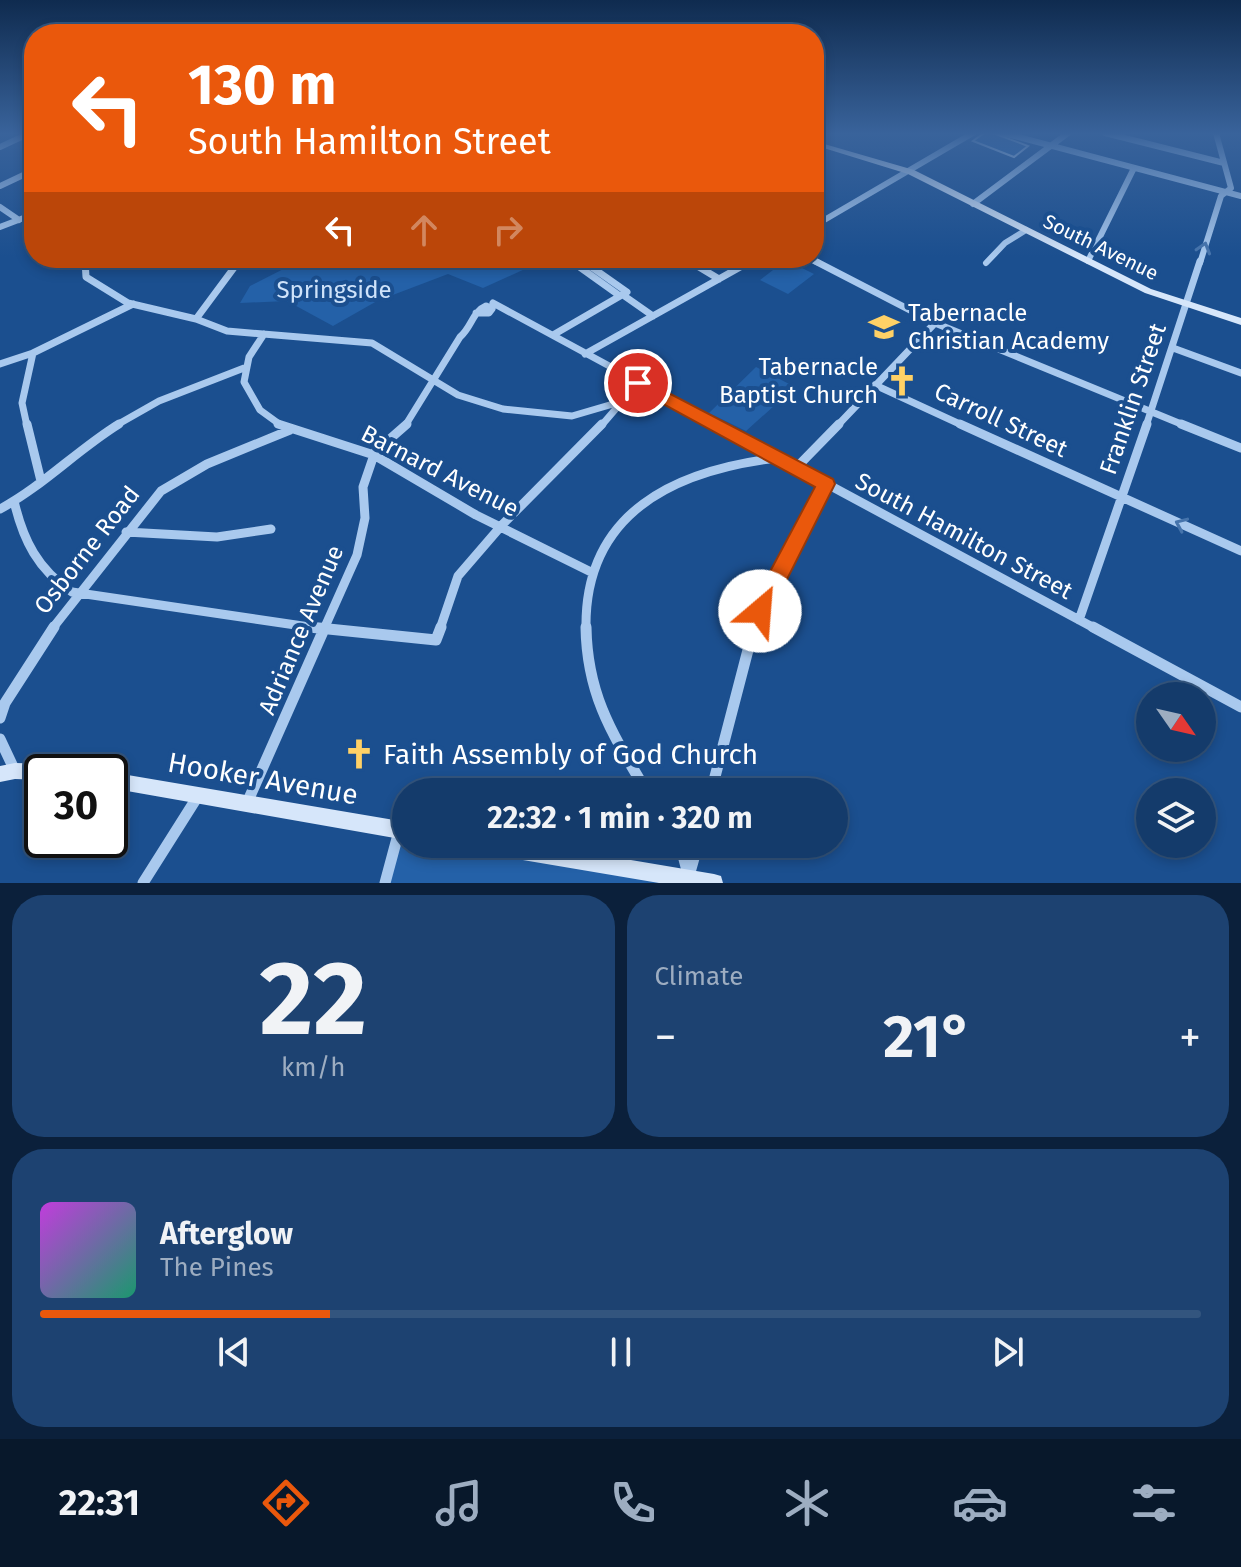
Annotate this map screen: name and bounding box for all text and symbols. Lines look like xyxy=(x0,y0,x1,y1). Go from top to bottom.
text: 130 m xyxy=(188,52,336,119)
icon: left xyxy=(56,56,160,160)
text: South Hamilton Street xyxy=(188,120,551,164)
icon: left xyxy=(318,208,362,252)
icon: ahead xyxy=(402,208,446,252)
icon: right xyxy=(486,208,530,252)
street label: South Avenue xyxy=(1040,209,1162,285)
one-way arrow xyxy=(1195,241,1211,255)
park label: Springside xyxy=(276,276,392,304)
place label: Tabernacle Christian Academy xyxy=(908,299,1109,355)
school or university icon: Tabernacle Christian Academy xyxy=(867,310,901,344)
street label: Franklin Street xyxy=(1094,319,1172,478)
pin xyxy=(604,349,672,417)
place label: Tabernacle Baptist Church xyxy=(719,353,878,409)
icon: arrive xyxy=(616,361,660,405)
church icon: Tabernacle Baptist Church xyxy=(885,364,919,398)
street label: Carroll Street xyxy=(930,377,1072,463)
street label: Barnard Avenue xyxy=(357,419,523,523)
street label: South Hamilton Street xyxy=(851,467,1078,605)
street label: Osborne Road xyxy=(28,481,146,619)
one-way arrow xyxy=(1175,518,1189,534)
street label: Adriance Avenue xyxy=(253,541,349,719)
position arrow xyxy=(718,569,802,653)
north arrow xyxy=(1136,682,1216,762)
map controls xyxy=(1136,682,1216,858)
church icon: Faith Assembly of God Church xyxy=(342,737,376,771)
place label: Faith Assembly of God Church xyxy=(383,738,758,771)
street label: Hooker Avenue xyxy=(165,746,360,811)
speed limit sign: 30 xyxy=(24,754,128,858)
button: layers xyxy=(1136,778,1216,858)
text: 22:32 · 1 min · 320 m xyxy=(487,800,753,836)
text: 22 xyxy=(259,937,367,1062)
text: Climate xyxy=(655,961,743,992)
text: 21° xyxy=(883,1001,972,1073)
text: − xyxy=(655,1011,677,1064)
text: + xyxy=(1179,1011,1201,1064)
text: km/h xyxy=(281,1052,345,1083)
text: Afterglow xyxy=(160,1216,293,1252)
text: The Pines xyxy=(160,1252,274,1283)
icon: previous xyxy=(212,1330,256,1374)
icon: pause xyxy=(599,1330,643,1374)
icon: next xyxy=(986,1330,1030,1374)
icon: directions xyxy=(258,1475,314,1531)
icon: music xyxy=(431,1475,487,1531)
icon: phone xyxy=(605,1475,661,1531)
icon: climate xyxy=(779,1475,835,1531)
icon: car xyxy=(952,1475,1008,1531)
icon: filters xyxy=(1126,1475,1182,1531)
text: 22:31 xyxy=(59,1481,140,1525)

